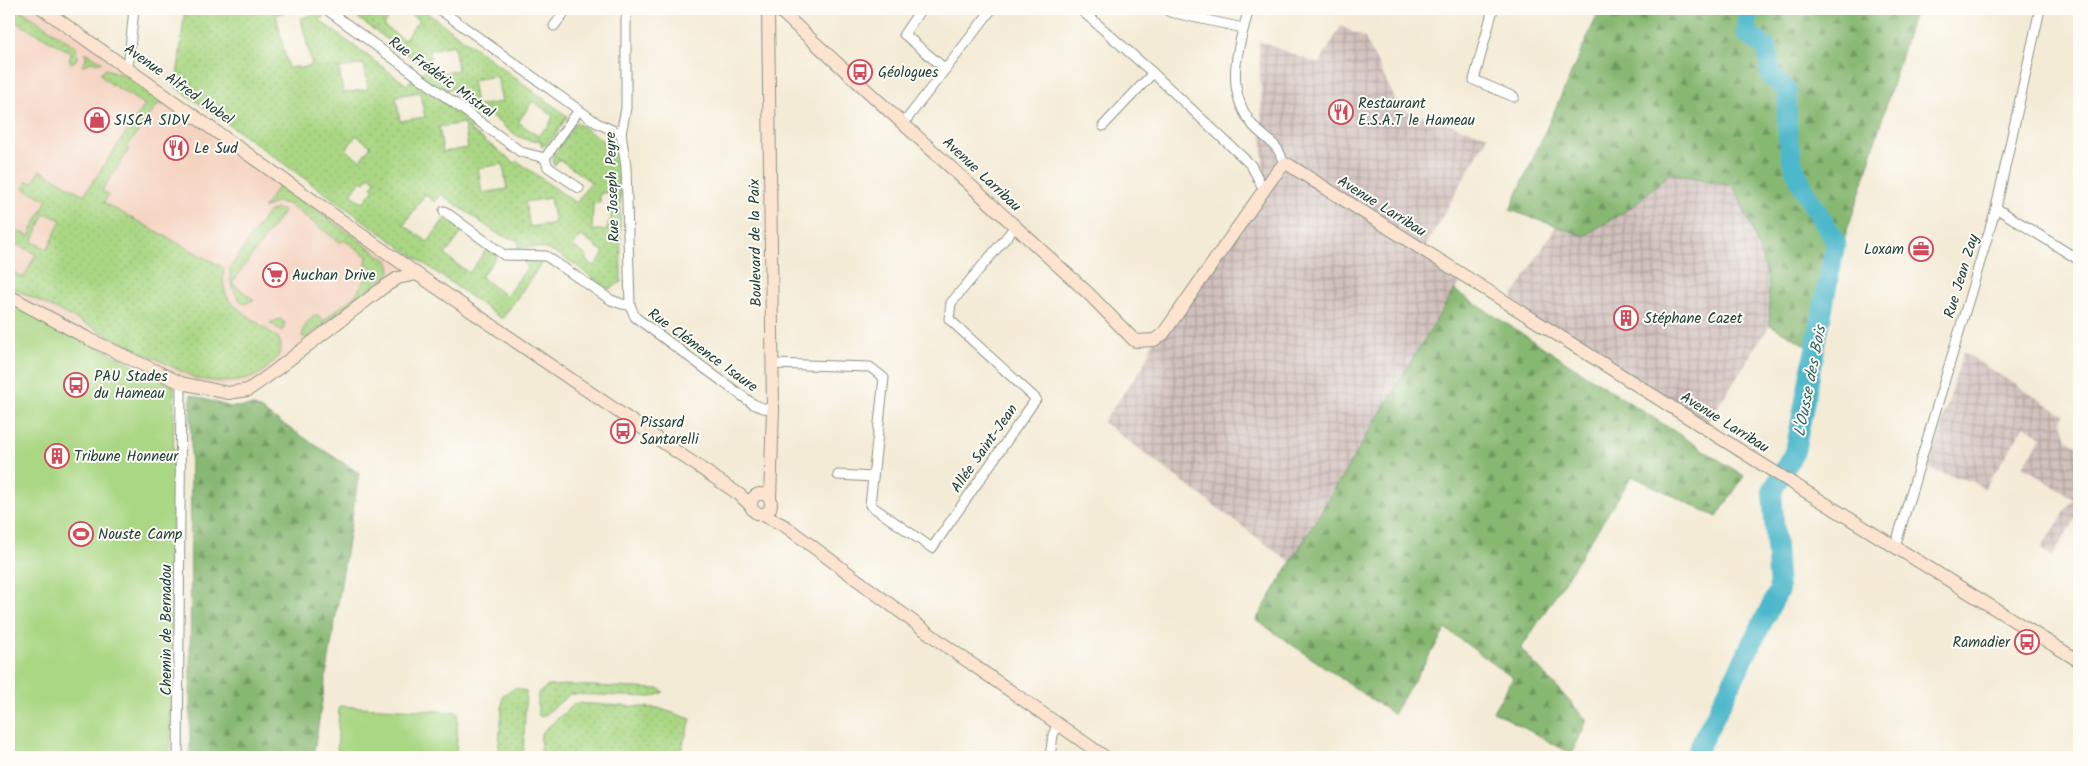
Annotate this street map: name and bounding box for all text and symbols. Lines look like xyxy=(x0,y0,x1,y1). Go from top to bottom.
street label: Rue Frédéric Mistral xyxy=(383,31,500,125)
street label: Avenue Alfred Nobel xyxy=(119,38,238,132)
bus stop icon: Géologues xyxy=(847,59,873,85)
place label: Géologues xyxy=(878,61,939,85)
place label: Restaurant E.S.A.T le Hameau xyxy=(1358,92,1475,133)
restaurant icon: Restaurant E.S.A.T le Hameau xyxy=(1328,99,1354,125)
shop icon: SISCA SIDV xyxy=(84,107,110,133)
place label: SISCA SIDV xyxy=(114,109,190,133)
street label: Rue Joseph Peyre xyxy=(599,131,627,243)
street label: Avenue Larribau xyxy=(936,132,1026,218)
restaurant icon: Le Sud xyxy=(163,135,189,161)
place label: Le Sud xyxy=(194,137,238,161)
street label: Avenue Larribau xyxy=(1332,170,1431,244)
street label: Boulevard de la Paix xyxy=(743,178,769,307)
street label: Rue Jean Zay xyxy=(1938,230,1986,321)
office icon: Loxam xyxy=(1908,236,1934,262)
place label: Loxam xyxy=(1864,238,1904,262)
supermarket icon: Auchan Drive xyxy=(262,262,288,288)
place label: Auchan Drive xyxy=(292,264,376,288)
street label: Rue Clémence Isaure xyxy=(642,303,763,399)
building icon: Stéphane Cazet xyxy=(1613,305,1639,331)
place label: Stéphane Cazet xyxy=(1644,307,1743,331)
water label: L'Ousse des Bois xyxy=(1787,322,1834,439)
place label: PAU Stades du Hameau xyxy=(94,365,168,406)
bus stop icon: PAU Stades du Hameau xyxy=(63,372,89,398)
street label: Avenue Larribau xyxy=(1675,386,1774,460)
street label: Allée Saint-Jean xyxy=(945,399,1024,498)
place label: Pissard Santarelli xyxy=(640,411,700,452)
bus stop icon: Pissard Santarelli xyxy=(610,418,636,444)
building icon: Tribune Honneur xyxy=(44,443,70,469)
place label: Tribune Honneur xyxy=(74,445,179,469)
sports icon: Nouste Camp xyxy=(68,521,94,547)
place label: Nouste Camp xyxy=(98,523,182,547)
street label: Chemin de Bernadou xyxy=(155,564,179,696)
bus stop icon: Ramadier xyxy=(2014,629,2040,655)
place label: Ramadier xyxy=(1952,631,2011,655)

